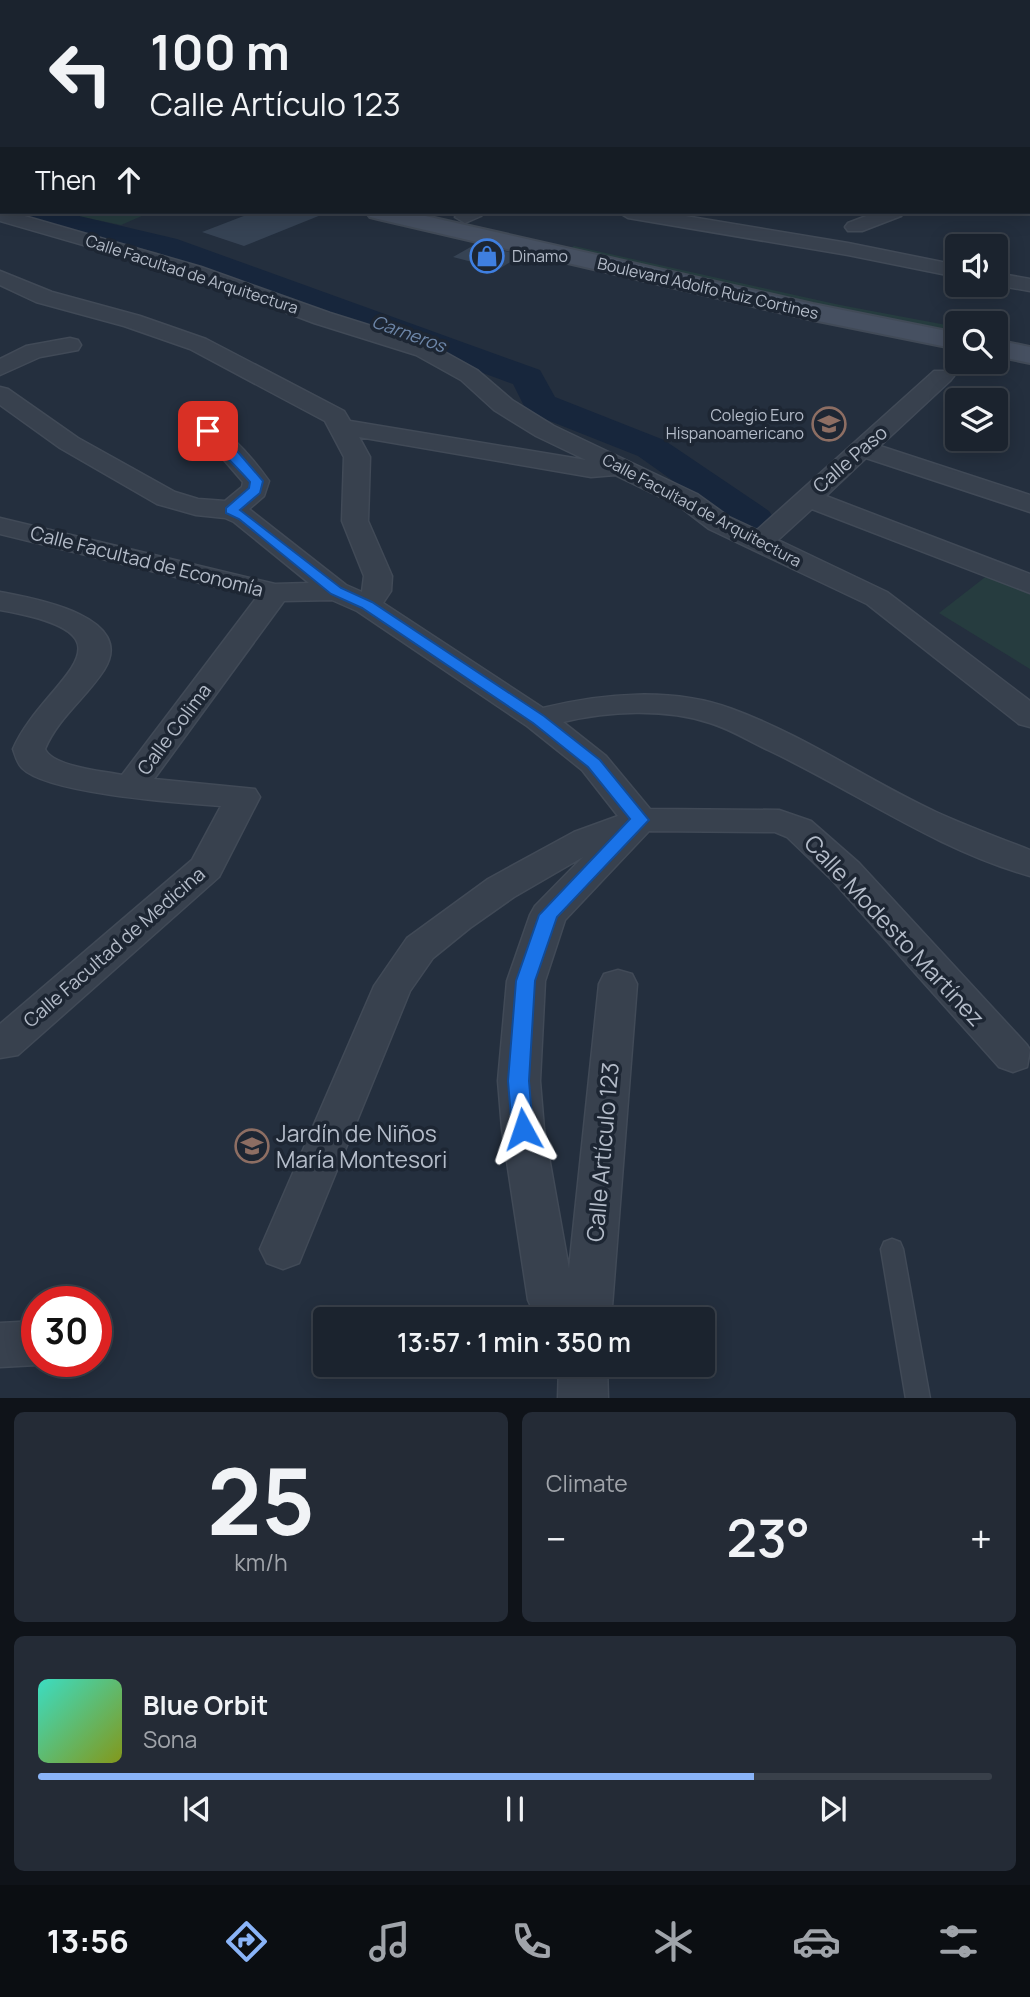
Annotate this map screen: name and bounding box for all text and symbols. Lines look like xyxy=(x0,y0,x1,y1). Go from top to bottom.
text: 100 m xyxy=(150,18,290,85)
icon: left xyxy=(35,28,126,119)
text: Calle Artículo 123 xyxy=(150,82,401,126)
icon: ahead xyxy=(110,161,148,199)
text: Then xyxy=(35,162,96,198)
street label: Calle Facultad de Arquitectura xyxy=(83,229,301,319)
map controls xyxy=(945,234,1008,451)
button: sound xyxy=(945,234,1008,297)
shop icon: Dinamo xyxy=(468,237,506,275)
place label: Dinamo xyxy=(512,245,568,267)
street label: Boulevard Adolfo Ruiz Cortines xyxy=(595,252,821,324)
water label: Carneros xyxy=(369,309,451,358)
button: search xyxy=(945,311,1008,374)
button: layers xyxy=(945,388,1008,451)
pin xyxy=(178,401,238,461)
place label: Colegio Euro Hispanoamericano xyxy=(666,404,804,444)
school or university icon: Colegio Euro Hispanoamericano xyxy=(810,405,848,443)
icon: arrive xyxy=(189,412,227,450)
street label: Calle Paso xyxy=(807,419,893,499)
street label: Calle Facultad de Arquitectura xyxy=(599,448,805,572)
street label: Calle Facultad de Economía xyxy=(28,519,266,603)
street label: Calle Colima xyxy=(131,678,217,780)
street label: Calle Modesto Martínez xyxy=(798,827,992,1033)
street label: Calle Facultad de Medicina xyxy=(18,861,210,1033)
street label: Calle Artículo 123 xyxy=(578,1061,626,1243)
position arrow xyxy=(486,1092,560,1166)
place label: Jardín de Niños María Montesori xyxy=(276,1117,447,1175)
school or university icon: Jardín de Niños María Montesori xyxy=(233,1127,271,1165)
speed limit sign: 30 xyxy=(21,1286,112,1377)
text: 13:57 · 1 min · 350 m xyxy=(397,1324,631,1360)
text: 25 xyxy=(207,1438,315,1562)
text: Climate xyxy=(546,1467,628,1499)
text: 23° xyxy=(726,1502,810,1573)
text: − xyxy=(546,1512,567,1564)
text: + xyxy=(970,1512,992,1564)
text: km/h xyxy=(234,1546,288,1578)
text: Blue Orbit xyxy=(143,1687,268,1723)
text: Sona xyxy=(143,1723,197,1755)
icon: previous xyxy=(178,1790,216,1828)
icon: pause xyxy=(496,1790,534,1828)
icon: next xyxy=(814,1790,852,1828)
icon: directions xyxy=(222,1917,271,1966)
icon: music xyxy=(365,1917,414,1966)
icon: phone xyxy=(507,1917,556,1966)
icon: climate xyxy=(649,1917,698,1966)
icon: car xyxy=(792,1917,841,1966)
icon: filters xyxy=(934,1917,983,1966)
text: 13:56 xyxy=(47,1919,129,1963)

